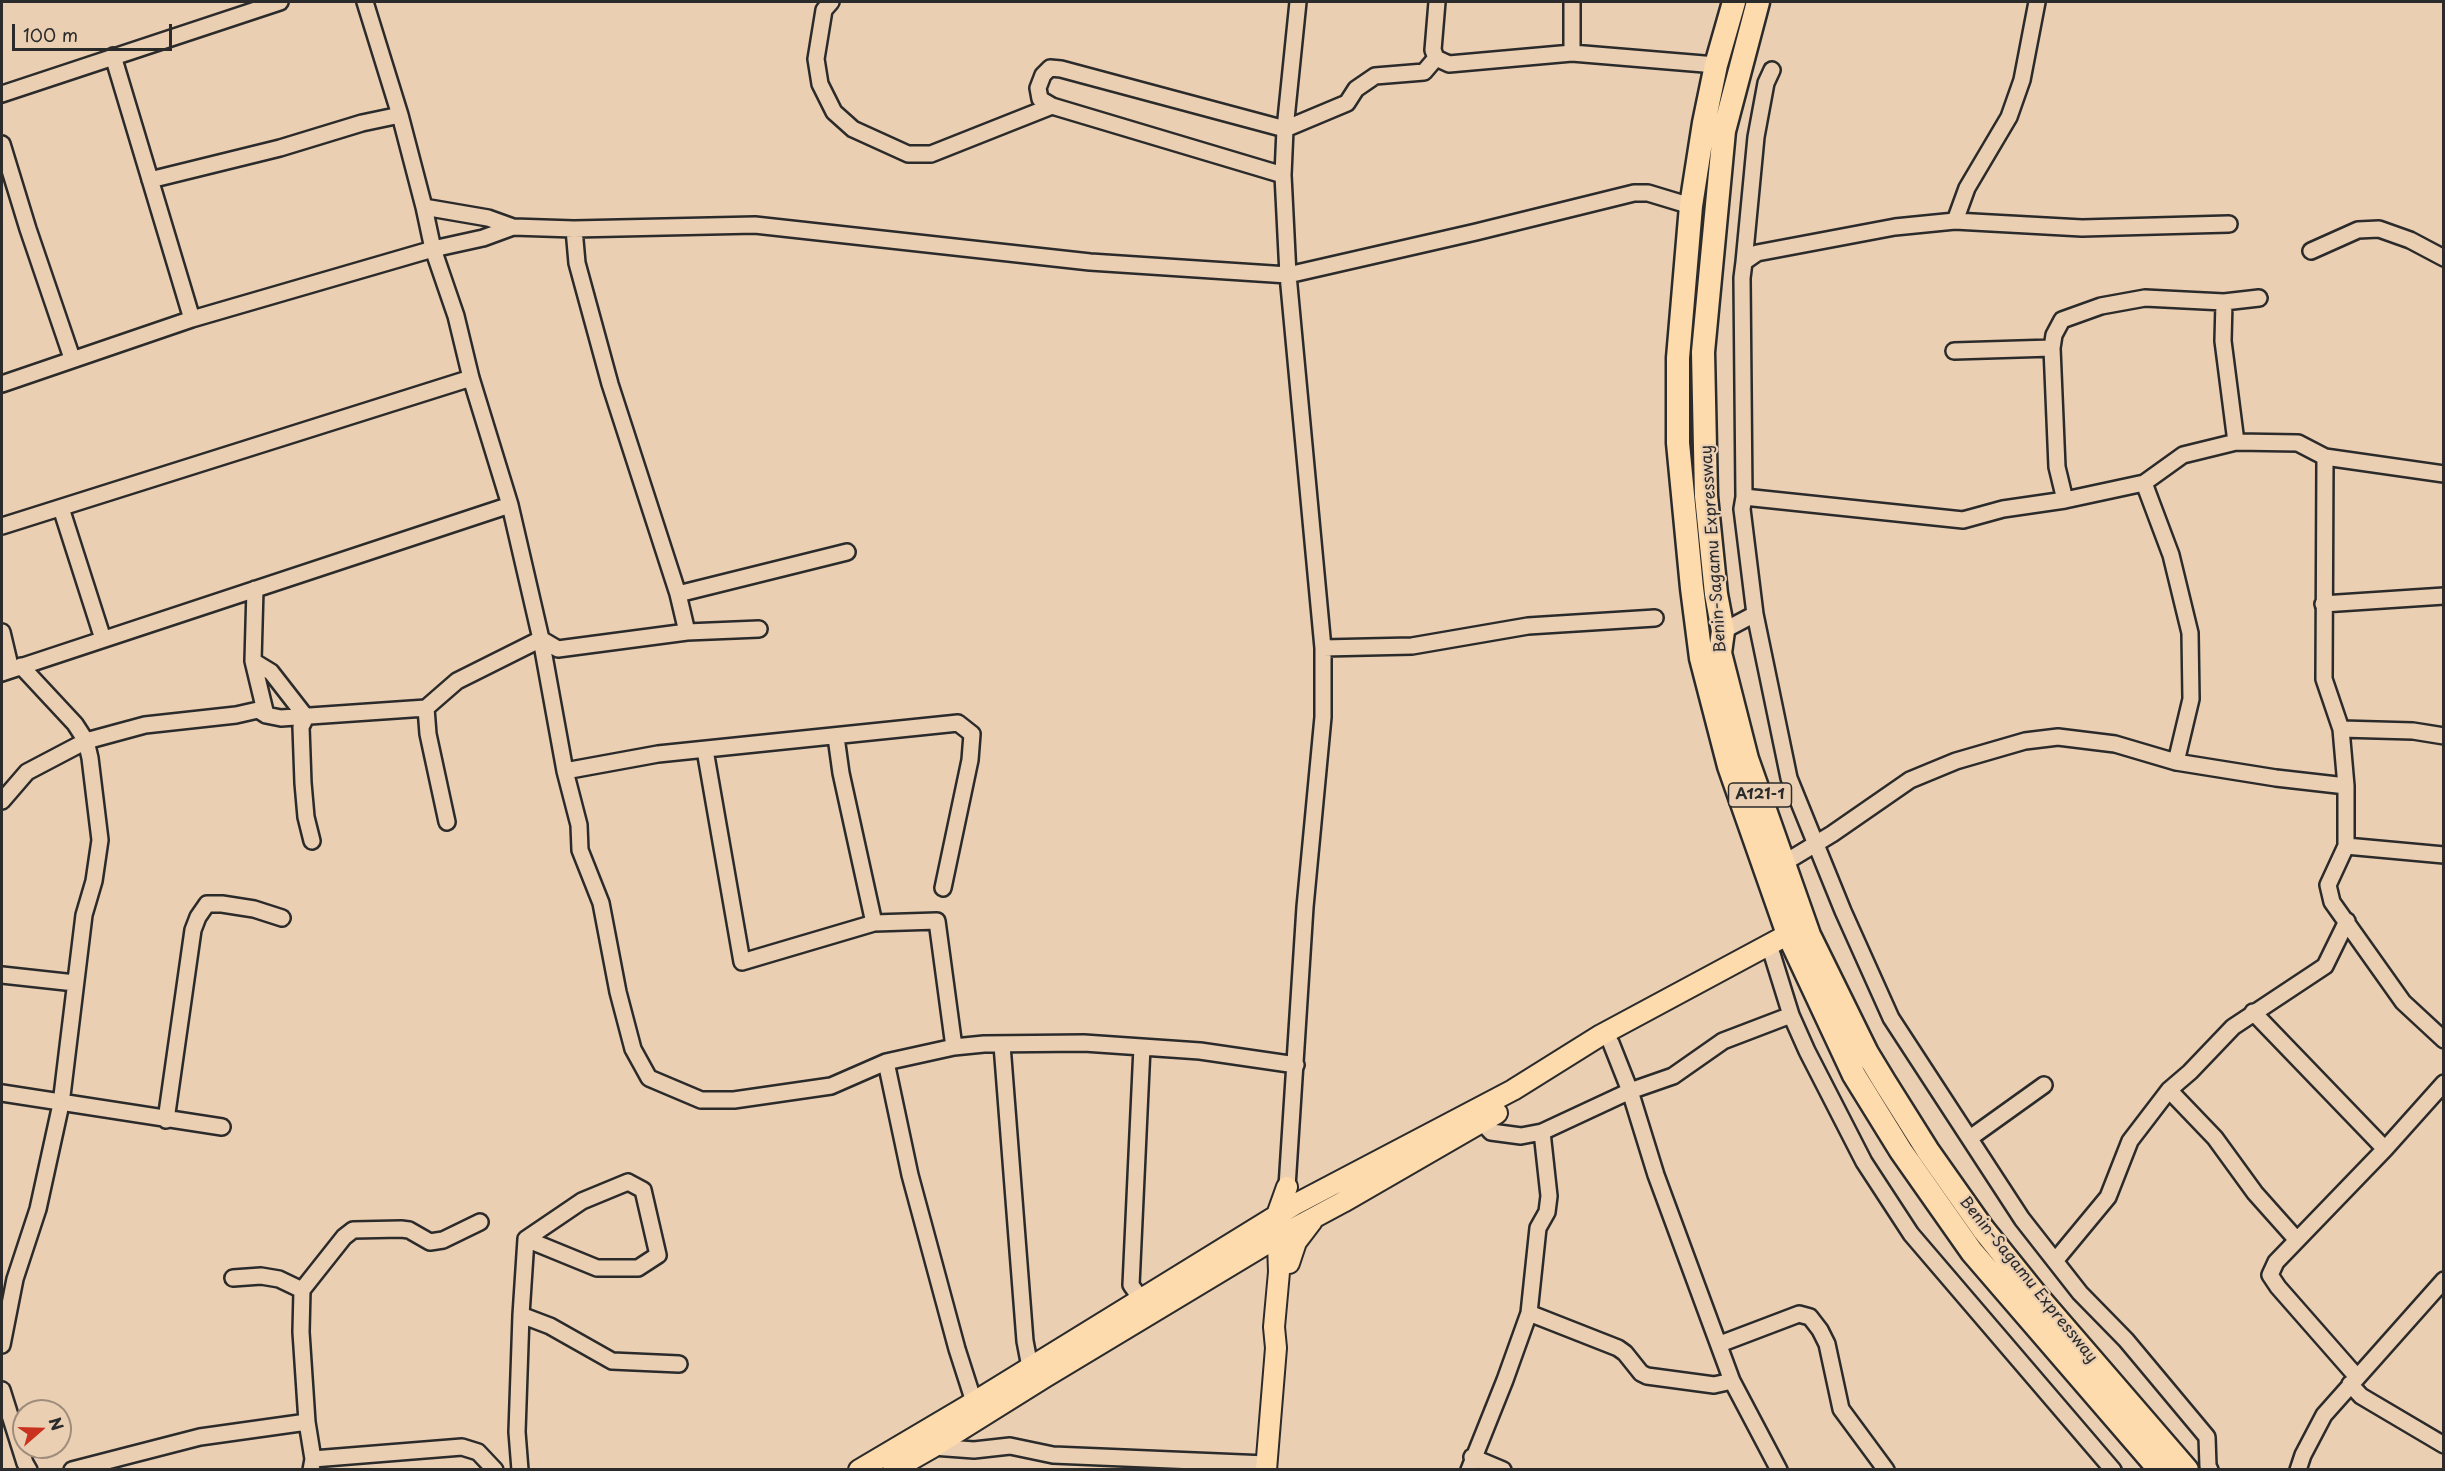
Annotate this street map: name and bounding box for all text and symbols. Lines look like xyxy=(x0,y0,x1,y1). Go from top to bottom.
scale bar xyxy=(15,12,176,50)
text: 100 m xyxy=(23,21,78,48)
street label: Benin-Sagamu Expressway xyxy=(1697,444,1731,654)
road number: A121-1 xyxy=(1728,783,1792,807)
street label: Benin-Sagamu Expressway xyxy=(1955,1193,2101,1367)
north arrow xyxy=(12,1399,72,1459)
text: N xyxy=(44,1413,70,1434)

